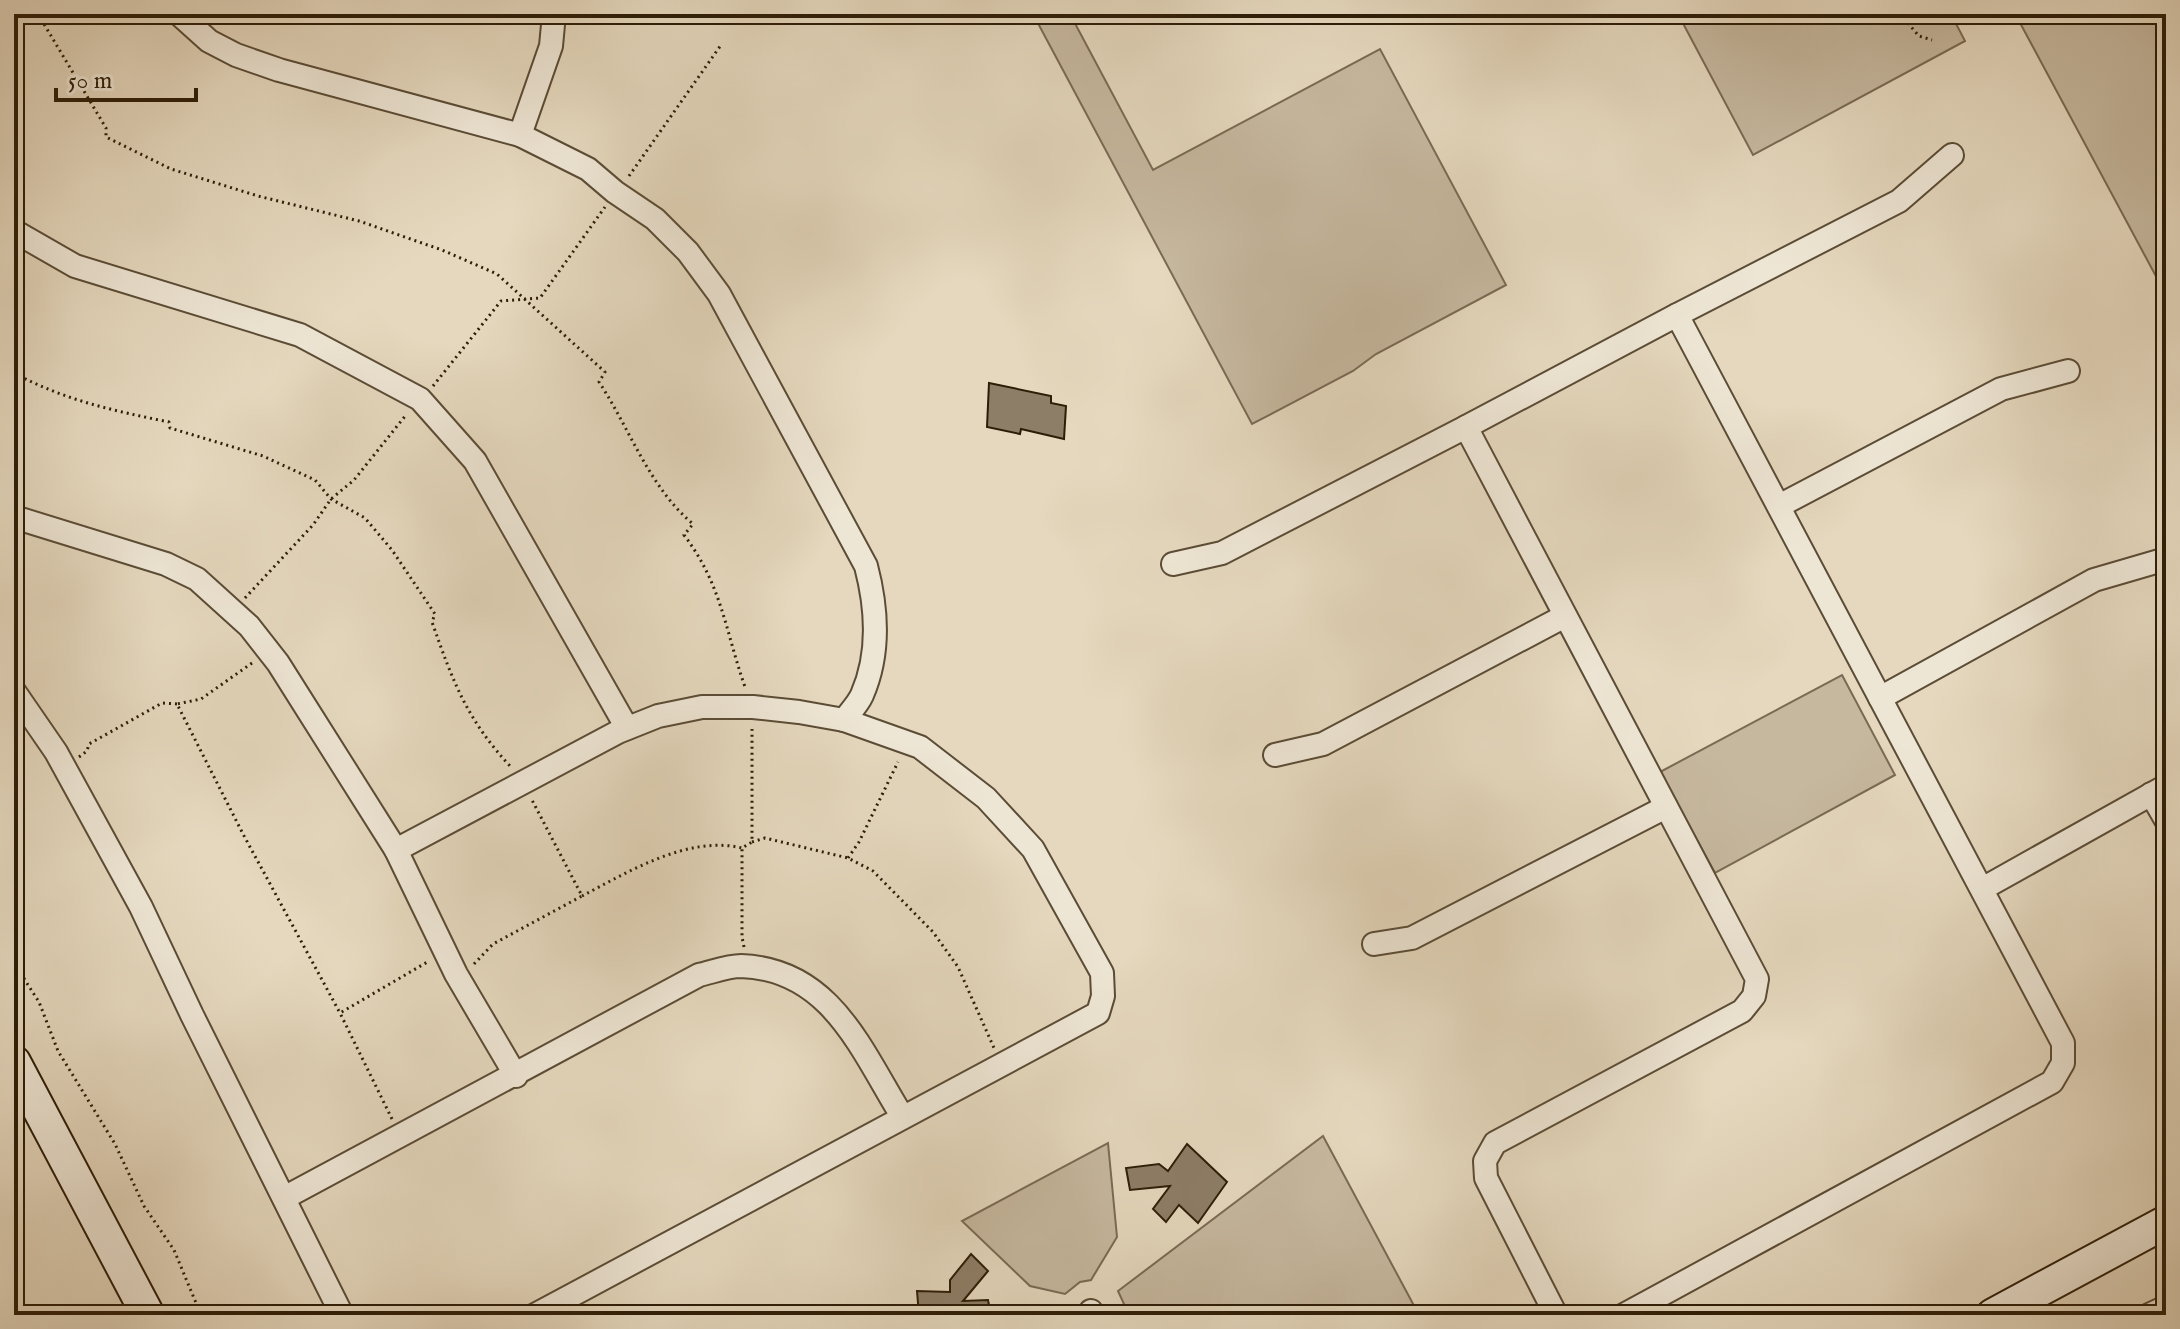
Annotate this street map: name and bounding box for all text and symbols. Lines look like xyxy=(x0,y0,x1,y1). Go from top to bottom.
scale bar xyxy=(56,52,196,102)
text: 50 m xyxy=(68,66,112,97)

